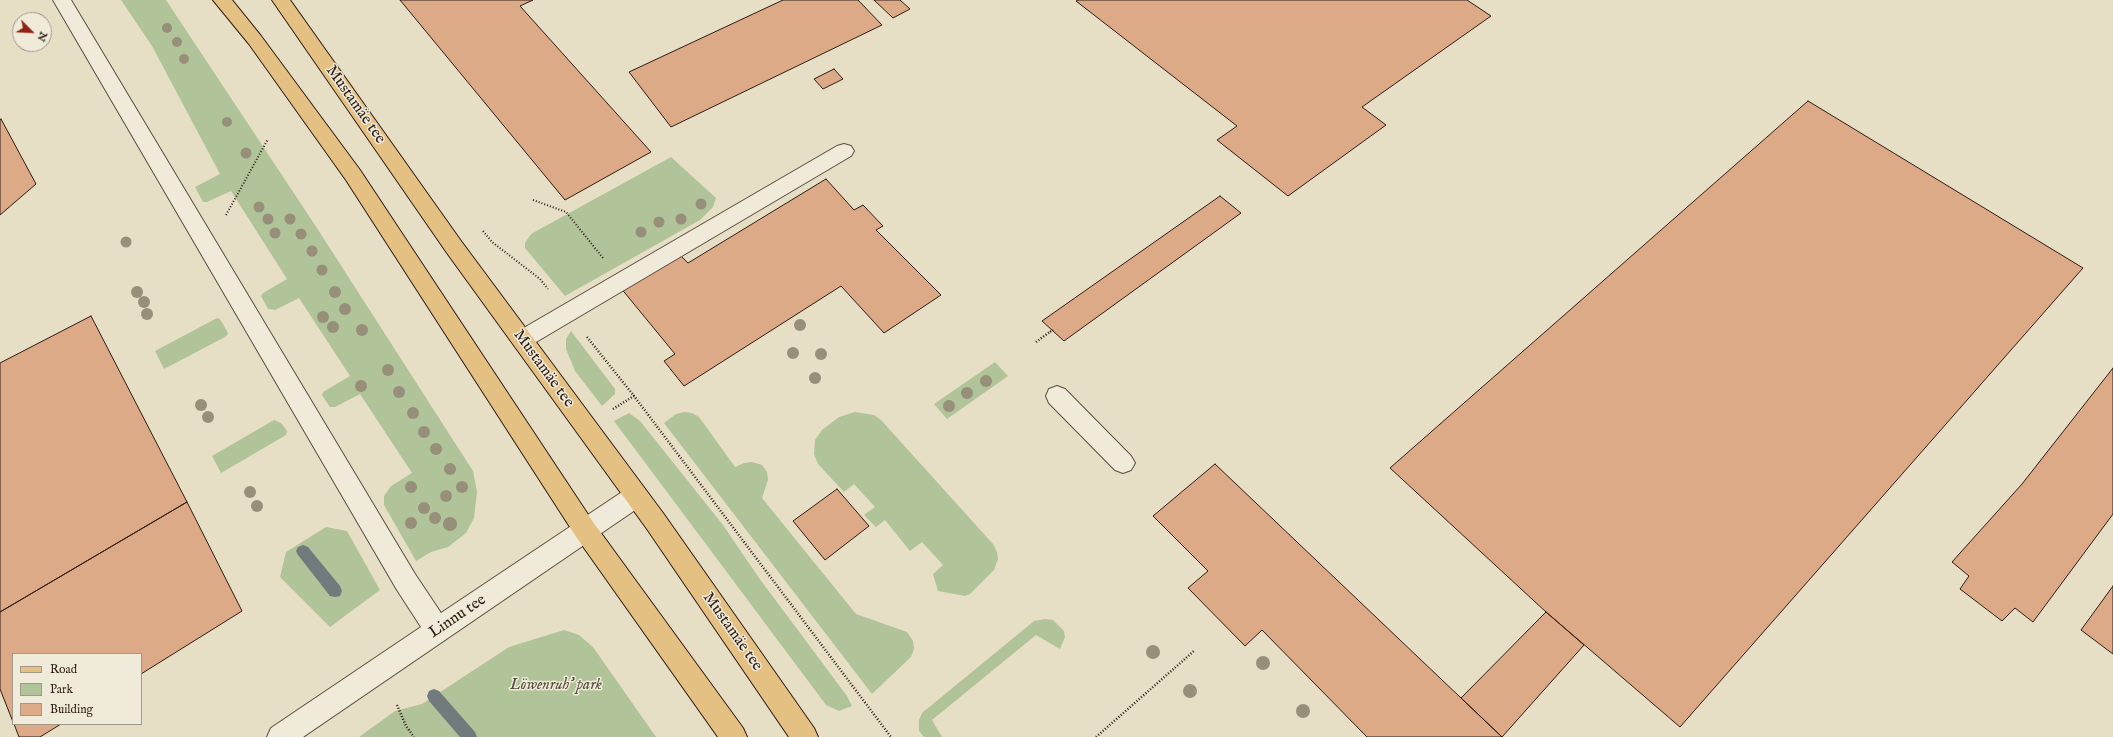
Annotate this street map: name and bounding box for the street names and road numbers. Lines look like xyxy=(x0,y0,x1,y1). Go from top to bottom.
street label: Mustamäe tee xyxy=(321,62,389,148)
street label: Mustamäe tee xyxy=(508,326,578,412)
street label: Mustamäe tee xyxy=(698,589,766,675)
street label: Linnu tee xyxy=(426,591,490,643)

